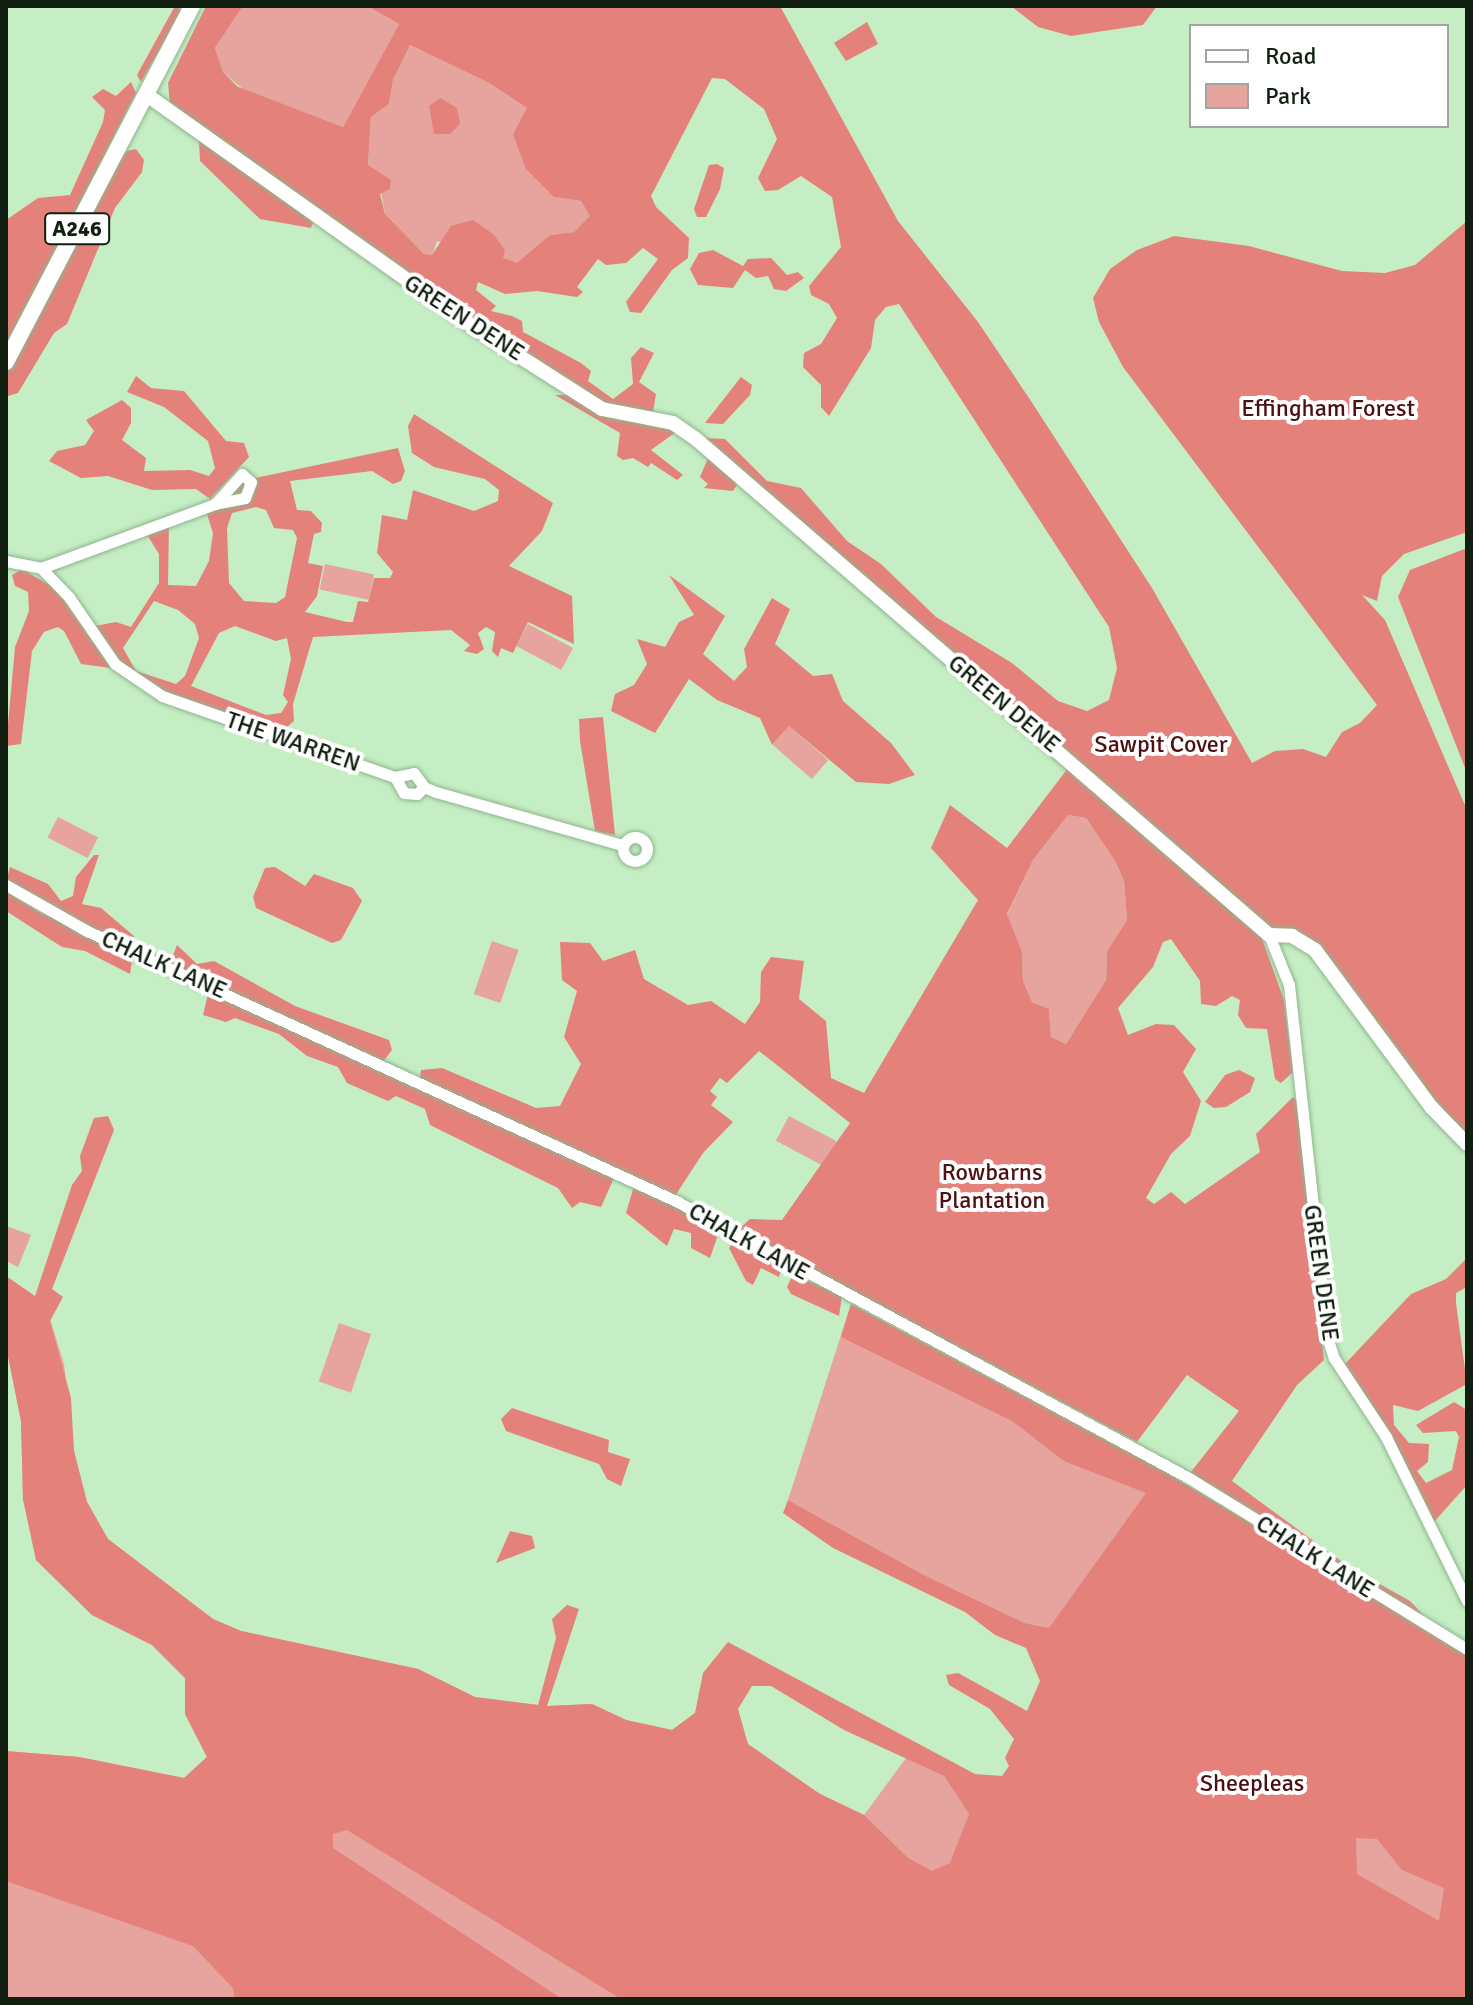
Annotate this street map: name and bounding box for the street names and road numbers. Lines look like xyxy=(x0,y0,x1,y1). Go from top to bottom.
road number: A246 xyxy=(43,211,111,247)
street label: GREEN DENE xyxy=(398,268,530,368)
street label: GREEN DENE xyxy=(942,649,1066,759)
street label: THE WARREN xyxy=(222,706,364,778)
street label: CHALK LANE xyxy=(97,925,231,1005)
street label: CHALK LANE xyxy=(683,1197,815,1287)
street label: GREEN DENE xyxy=(1297,1203,1345,1343)
street label: CHALK LANE xyxy=(1251,1509,1379,1605)

